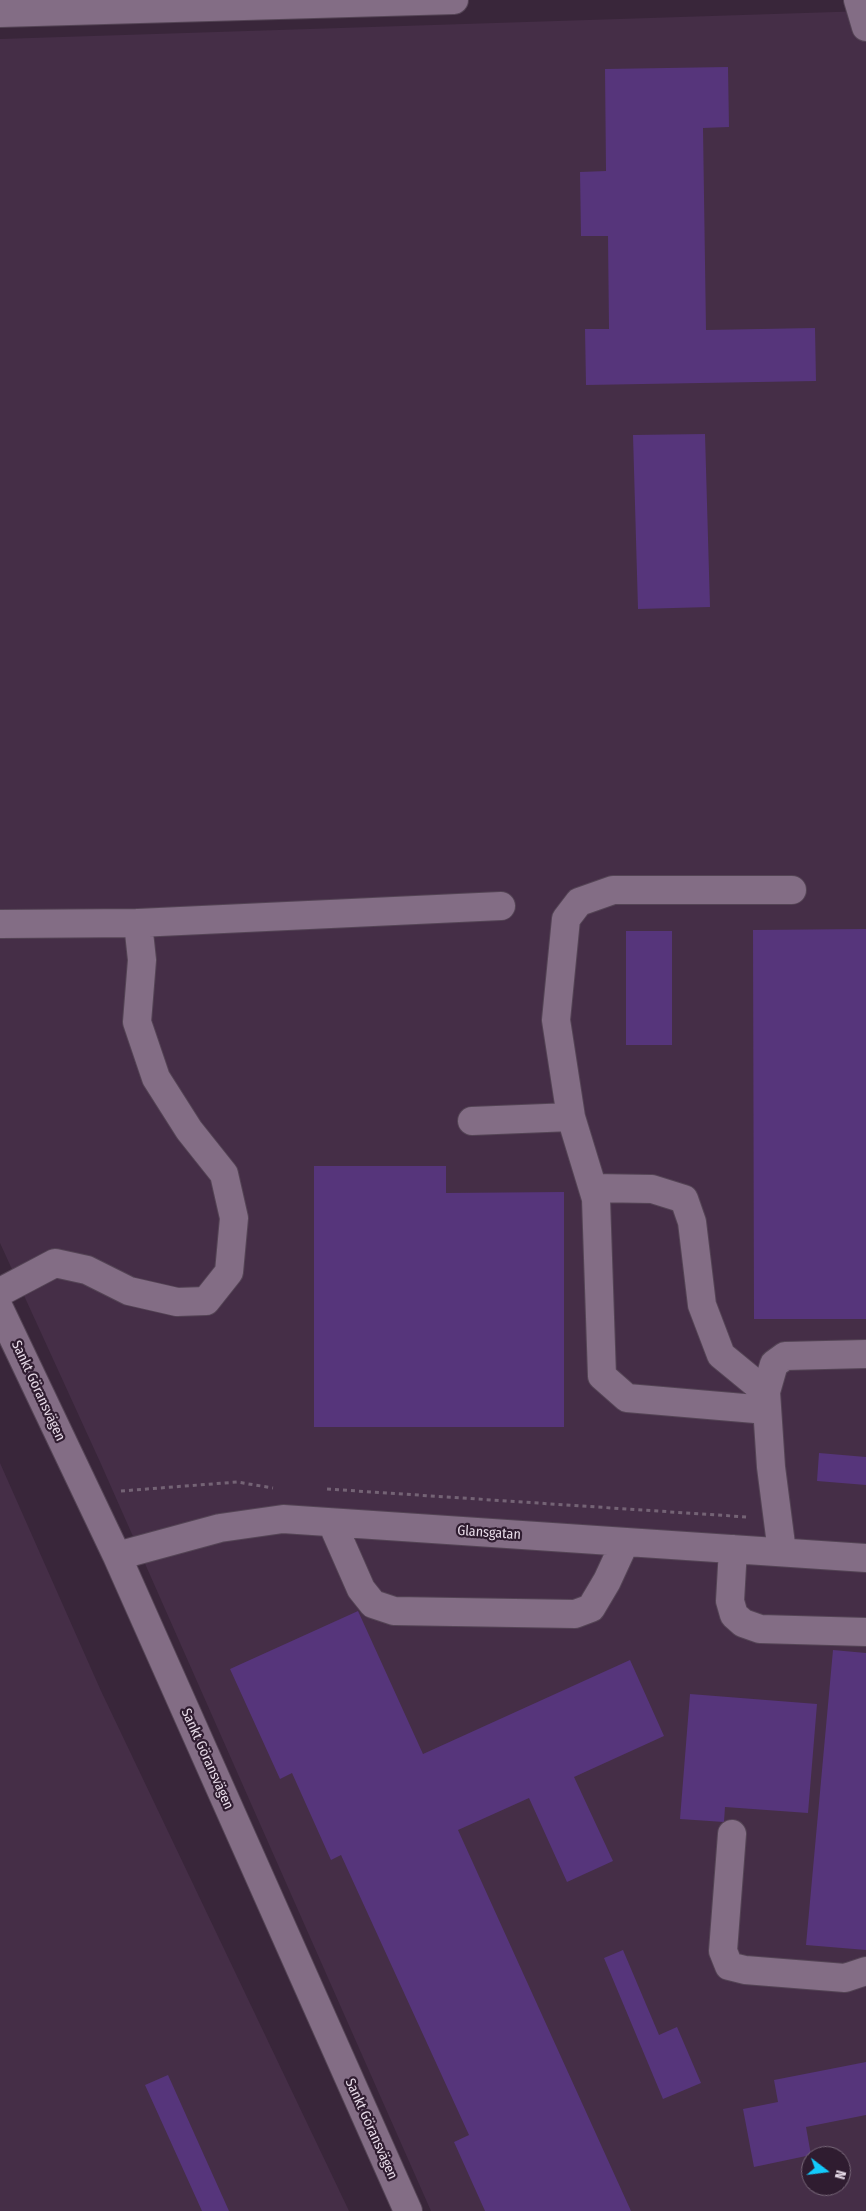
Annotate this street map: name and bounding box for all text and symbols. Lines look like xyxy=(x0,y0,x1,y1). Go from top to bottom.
street label: Sankt Göransvägen xyxy=(7,1338,69,1444)
street label: Glansgatan xyxy=(457,1522,521,1544)
street label: Sankt Göransvägen xyxy=(177,1706,237,1812)
street label: Sankt Göransvägen xyxy=(341,2076,401,2182)
north arrow xyxy=(801,2146,851,2196)
text: N xyxy=(831,2168,849,2181)

